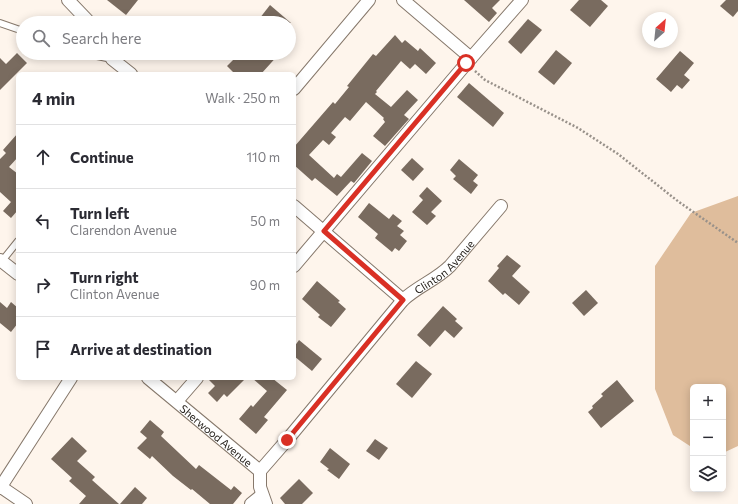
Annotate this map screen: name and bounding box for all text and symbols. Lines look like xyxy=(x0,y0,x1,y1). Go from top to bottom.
north arrow xyxy=(642,12,678,48)
search box xyxy=(16,16,296,60)
icon: search xyxy=(30,27,52,49)
text: Search here xyxy=(62,29,141,47)
route start xyxy=(457,54,475,72)
text: 4 min xyxy=(32,88,75,109)
text: Walk · 250 m xyxy=(205,90,280,106)
icon: ahead xyxy=(32,146,54,168)
text: Continue xyxy=(70,148,134,166)
text: 110 m xyxy=(247,149,280,165)
text: Turn left xyxy=(70,204,129,222)
icon: left xyxy=(32,210,54,232)
text: 50 m xyxy=(250,213,280,229)
text: Clarendon Avenue xyxy=(70,222,177,238)
street label: Clinton Avenue xyxy=(411,237,476,296)
text: Turn right xyxy=(70,268,139,286)
icon: right xyxy=(32,274,54,296)
text: 90 m xyxy=(250,277,280,293)
text: Clinton Avenue xyxy=(70,286,159,302)
icon: arrive xyxy=(32,338,54,360)
text: Arrive at destination xyxy=(70,340,212,358)
map controls xyxy=(690,384,726,492)
button: + xyxy=(690,384,726,420)
street label: Sherwood Avenue xyxy=(178,401,255,469)
button: − xyxy=(690,420,726,456)
route end xyxy=(278,431,296,449)
button: layers xyxy=(690,456,726,492)

